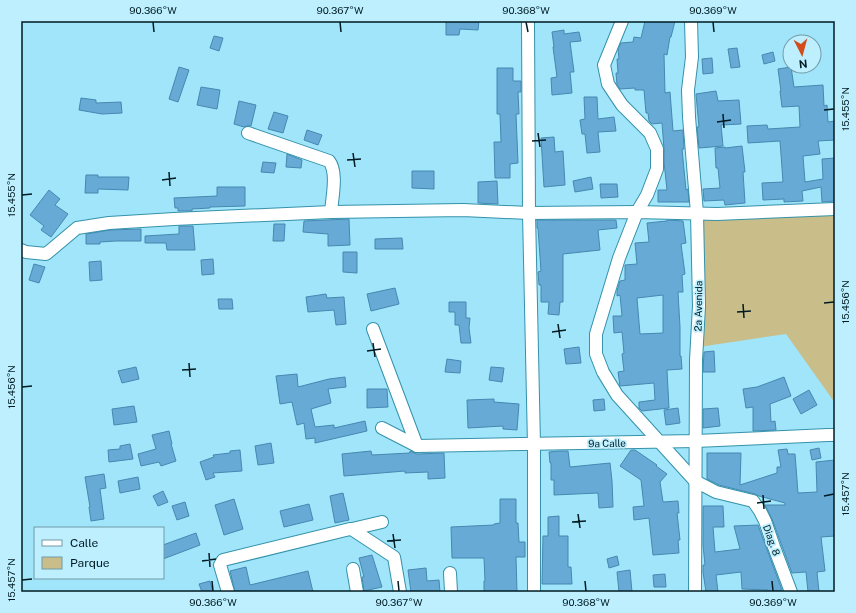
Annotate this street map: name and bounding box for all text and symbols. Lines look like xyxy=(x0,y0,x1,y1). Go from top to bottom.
text: 90.366°W xyxy=(129,4,177,16)
text: 90.367°W xyxy=(317,4,364,16)
text: 90.368°W xyxy=(502,4,550,16)
text: 90.369°W xyxy=(689,4,737,16)
north arrow xyxy=(782,34,822,74)
text: N xyxy=(798,58,808,70)
text: 15.455°N xyxy=(839,87,851,131)
text: 15.455°N xyxy=(5,173,17,217)
text: 15.456°N xyxy=(839,280,851,324)
street label: 2a Avenida xyxy=(692,281,704,331)
text: 15.456°N xyxy=(5,365,17,409)
street label: 9a Calle xyxy=(588,437,626,449)
text: 15.457°N xyxy=(839,472,851,516)
street label: Diag. 8 xyxy=(761,523,783,557)
legend xyxy=(34,527,164,579)
text: Calle xyxy=(70,536,99,550)
text: Parque xyxy=(70,556,110,570)
text: 15.457°N xyxy=(5,558,17,602)
text: 90.366°W xyxy=(189,596,237,608)
text: 90.367°W xyxy=(376,596,423,608)
text: 90.368°W xyxy=(562,596,610,608)
text: 90.369°W xyxy=(749,596,797,608)

